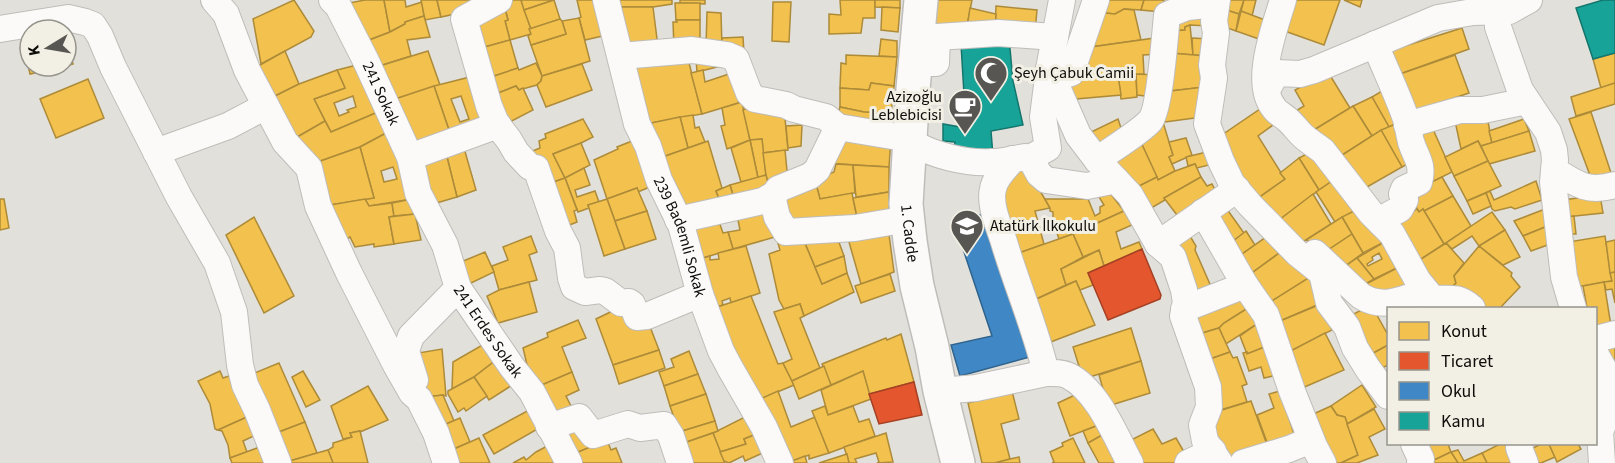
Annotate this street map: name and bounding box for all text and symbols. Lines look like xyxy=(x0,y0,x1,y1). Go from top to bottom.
north arrow xyxy=(18,18,78,78)
text: K xyxy=(22,44,46,58)
mosque icon: Şeyh Çabuk Camii xyxy=(973,55,1009,102)
street label: 241 Sokak xyxy=(357,58,405,129)
place label: Şeyh Çabuk Camii xyxy=(1014,62,1134,84)
place label: Azizoğlu Leblebicisi xyxy=(871,86,942,126)
cafe icon: Azizoğlu Leblebicisi xyxy=(947,88,983,135)
street label: 239 Bademli Sokak xyxy=(648,173,711,300)
street label: 1. Cadde xyxy=(895,203,924,264)
school or university icon: Atatürk İlkokulu xyxy=(949,208,985,255)
place label: Atatürk İlkokulu xyxy=(990,215,1096,237)
street label: 241 Erdes Sokak xyxy=(448,281,528,383)
legend xyxy=(1387,307,1597,445)
text: Konut xyxy=(1441,319,1487,344)
text: Ticaret xyxy=(1441,349,1493,374)
text: Okul xyxy=(1441,379,1476,404)
text: Kamu xyxy=(1441,409,1485,434)

